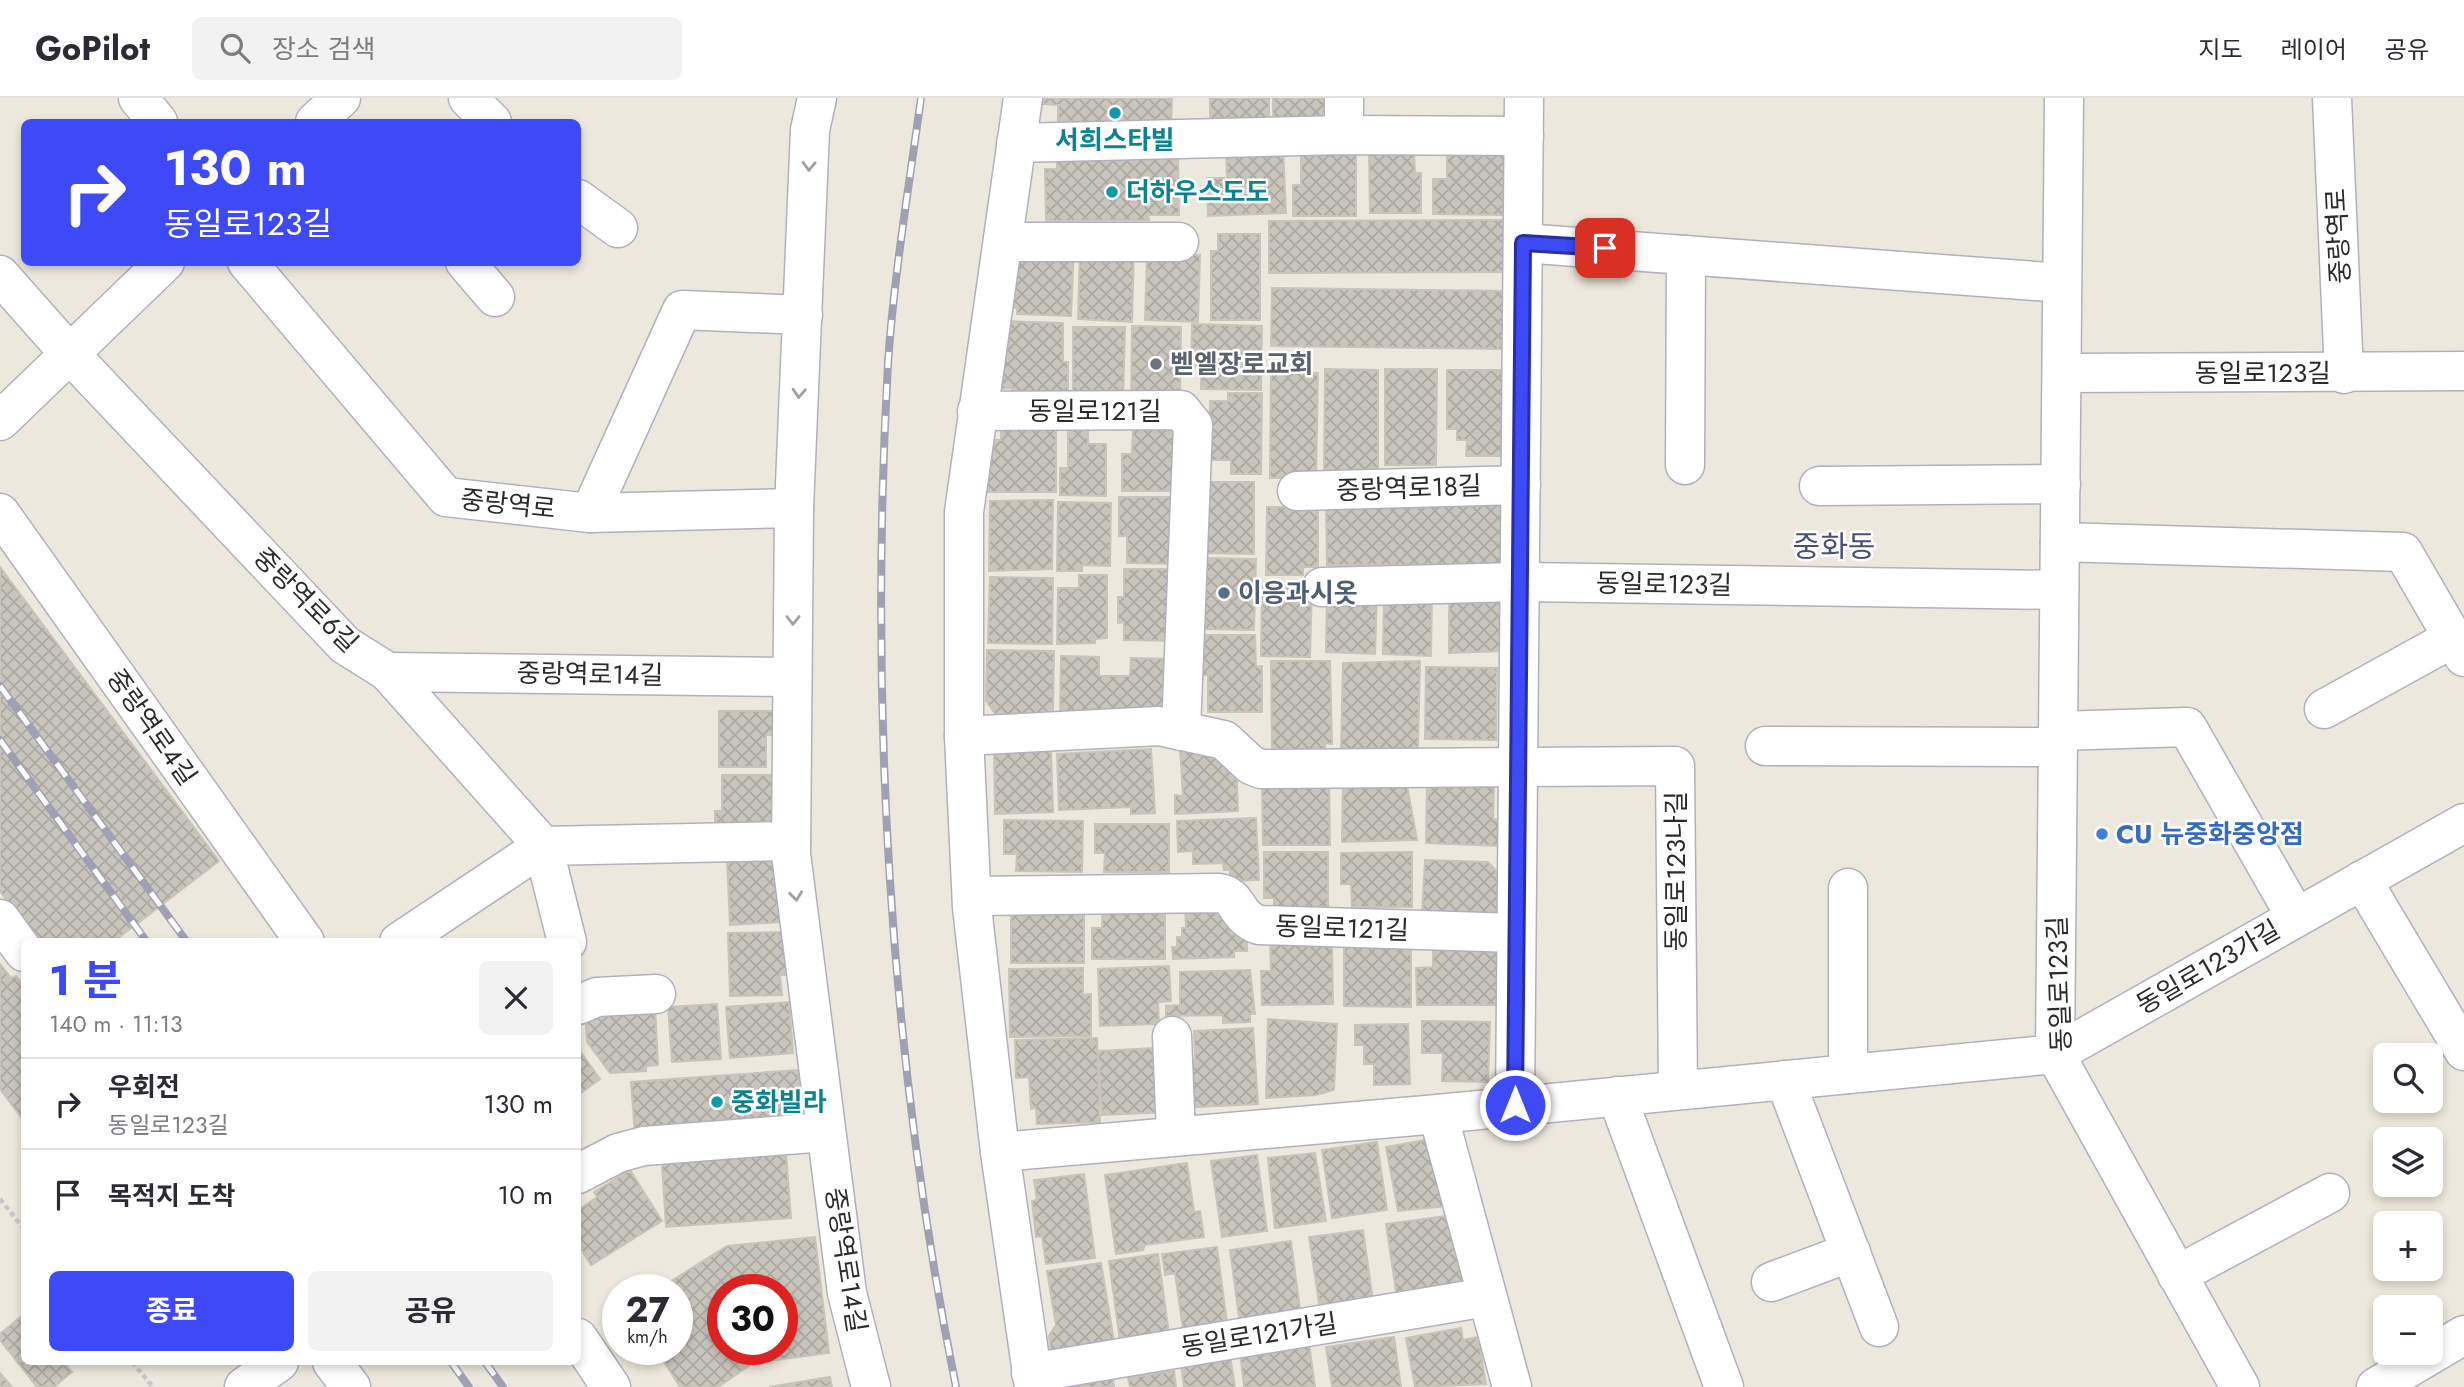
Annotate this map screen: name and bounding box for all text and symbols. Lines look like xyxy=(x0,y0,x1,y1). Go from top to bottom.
search box xyxy=(192,17,682,80)
text: GoPilot xyxy=(35,25,150,72)
icon: search xyxy=(216,29,254,67)
text: 장소 검색 xyxy=(272,30,375,68)
text: 지도 xyxy=(2198,32,2243,67)
text: 레이어 xyxy=(2281,32,2347,67)
text: 공유 xyxy=(2385,32,2429,67)
marker: 서희스타빌 xyxy=(1107,105,1123,121)
place label: 서희스타빌 xyxy=(1055,121,1175,159)
text: 130 m xyxy=(164,133,307,203)
icon: right xyxy=(49,147,140,238)
one-way arrow xyxy=(801,160,816,171)
place label: 더하우스도도 xyxy=(1126,173,1270,211)
marker: 더하우스도도 xyxy=(1104,184,1120,200)
street label: 중랑역로 xyxy=(2317,187,2359,285)
text: 동일로123길 xyxy=(164,201,332,247)
pin xyxy=(1575,218,1635,278)
icon: arrive xyxy=(1586,229,1624,267)
place label: 벧엘장로교회 xyxy=(1170,345,1314,383)
street label: 동일로123길 xyxy=(2195,354,2331,392)
marker: 벧엘장로교회 xyxy=(1148,356,1164,372)
one-way arrow xyxy=(792,388,807,399)
street label: 동일로121길 xyxy=(1028,392,1162,430)
street label: 중랑역로18길 xyxy=(1336,466,1482,510)
street label: 중랑역로 xyxy=(458,480,558,528)
district label: 중화동 xyxy=(1793,525,1875,568)
street label: 중랑역로6길 xyxy=(245,539,367,661)
street label: 동일로123길 xyxy=(1595,564,1733,604)
place label: 이응과시옷 xyxy=(1238,574,1358,612)
marker: 이응과시옷 xyxy=(1216,585,1232,601)
one-way arrow xyxy=(785,616,801,626)
street label: 중랑역로14길 xyxy=(516,654,664,694)
street label: 중랑역로4길 xyxy=(98,661,206,793)
street label: 동일로123나길 xyxy=(1657,791,1695,951)
place label: CU 뉴중화중앙점 xyxy=(2116,815,2304,853)
marker: CU 뉴중화중앙점 xyxy=(2094,826,2110,842)
one-way arrow xyxy=(789,891,804,902)
street label: 동일로121길 xyxy=(1274,907,1410,949)
street label: 동일로123가길 xyxy=(2129,910,2287,1024)
street label: 동일로123길 xyxy=(2038,915,2080,1053)
text: 1 분 xyxy=(49,950,122,1011)
button: close xyxy=(479,961,553,1035)
text: 140 m · 11:13 xyxy=(49,1007,183,1041)
map controls xyxy=(2373,1043,2443,1365)
button: search xyxy=(2373,1043,2443,1113)
text: 우회전 xyxy=(108,1068,180,1106)
position arrow xyxy=(1478,1068,1552,1142)
place label: 중화빌라 xyxy=(731,1083,827,1121)
icon: right xyxy=(49,1085,87,1123)
text: 130 m xyxy=(483,1085,553,1123)
marker: 중화빌라 xyxy=(709,1094,725,1110)
text: 동일로123길 xyxy=(108,1108,229,1142)
button: layers xyxy=(2373,1127,2443,1197)
icon: arrive xyxy=(49,1176,87,1214)
text: 10 m xyxy=(498,1176,553,1214)
text: 목적지 도착 xyxy=(108,1177,235,1215)
street label: 중랑역로14길 xyxy=(816,1185,876,1335)
button: + xyxy=(2373,1211,2443,1281)
button: 종료 xyxy=(49,1271,294,1351)
button: 공유 xyxy=(308,1271,553,1351)
speed limit sign: 30 xyxy=(707,1274,798,1365)
text: 27 xyxy=(625,1285,670,1335)
button: − xyxy=(2373,1295,2443,1365)
street label: 동일로121가길 xyxy=(1178,1304,1340,1366)
text: km/h xyxy=(627,1324,668,1350)

